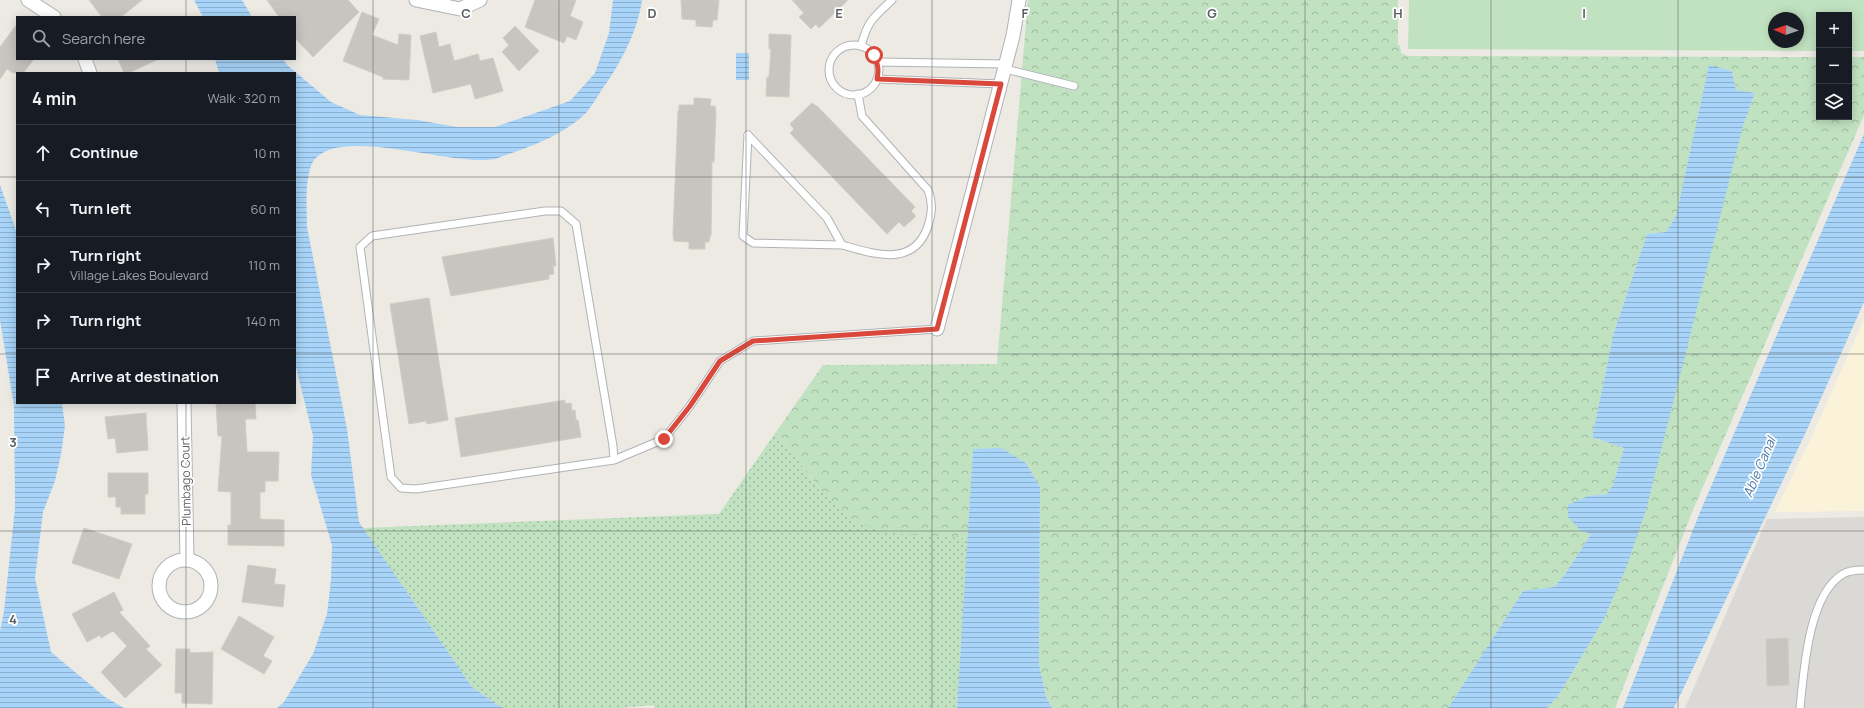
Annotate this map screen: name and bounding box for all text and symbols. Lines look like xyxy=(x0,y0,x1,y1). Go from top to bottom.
text: C xyxy=(461,4,471,22)
text: D xyxy=(647,4,657,22)
text: E xyxy=(835,4,843,22)
text: F xyxy=(1022,4,1029,22)
text: G xyxy=(1207,4,1217,22)
text: H xyxy=(1393,4,1403,22)
text: I xyxy=(1582,4,1586,22)
north arrow xyxy=(1768,12,1804,48)
map controls xyxy=(1816,12,1852,120)
button: + xyxy=(1816,12,1852,48)
search box xyxy=(16,16,296,60)
icon: search xyxy=(30,27,52,49)
text: Search here xyxy=(62,28,145,49)
route start xyxy=(865,46,883,64)
button: − xyxy=(1816,48,1852,84)
button: layers xyxy=(1816,84,1852,120)
text: 4 min xyxy=(32,87,76,110)
text: Walk · 320 m xyxy=(207,89,280,107)
icon: ahead xyxy=(32,142,54,164)
text: Continue xyxy=(70,142,138,163)
text: 10 m xyxy=(253,144,280,162)
icon: left xyxy=(32,198,54,220)
text: Turn left xyxy=(70,198,132,219)
text: 60 m xyxy=(250,200,280,218)
text: Turn right xyxy=(70,245,141,266)
icon: right xyxy=(32,254,54,276)
text: 110 m xyxy=(248,256,280,274)
text: Village Lakes Boulevard xyxy=(70,266,208,284)
icon: right xyxy=(32,310,54,332)
text: Turn right xyxy=(70,310,141,331)
text: 140 m xyxy=(246,312,280,330)
icon: arrive xyxy=(32,366,54,388)
text: Arrive at destination xyxy=(70,366,219,387)
route end xyxy=(655,430,673,448)
water label: Able Canal xyxy=(1738,432,1780,500)
text: 3 xyxy=(9,433,17,451)
street label: Plumbago Court xyxy=(176,436,195,526)
text: 4 xyxy=(9,610,17,628)

